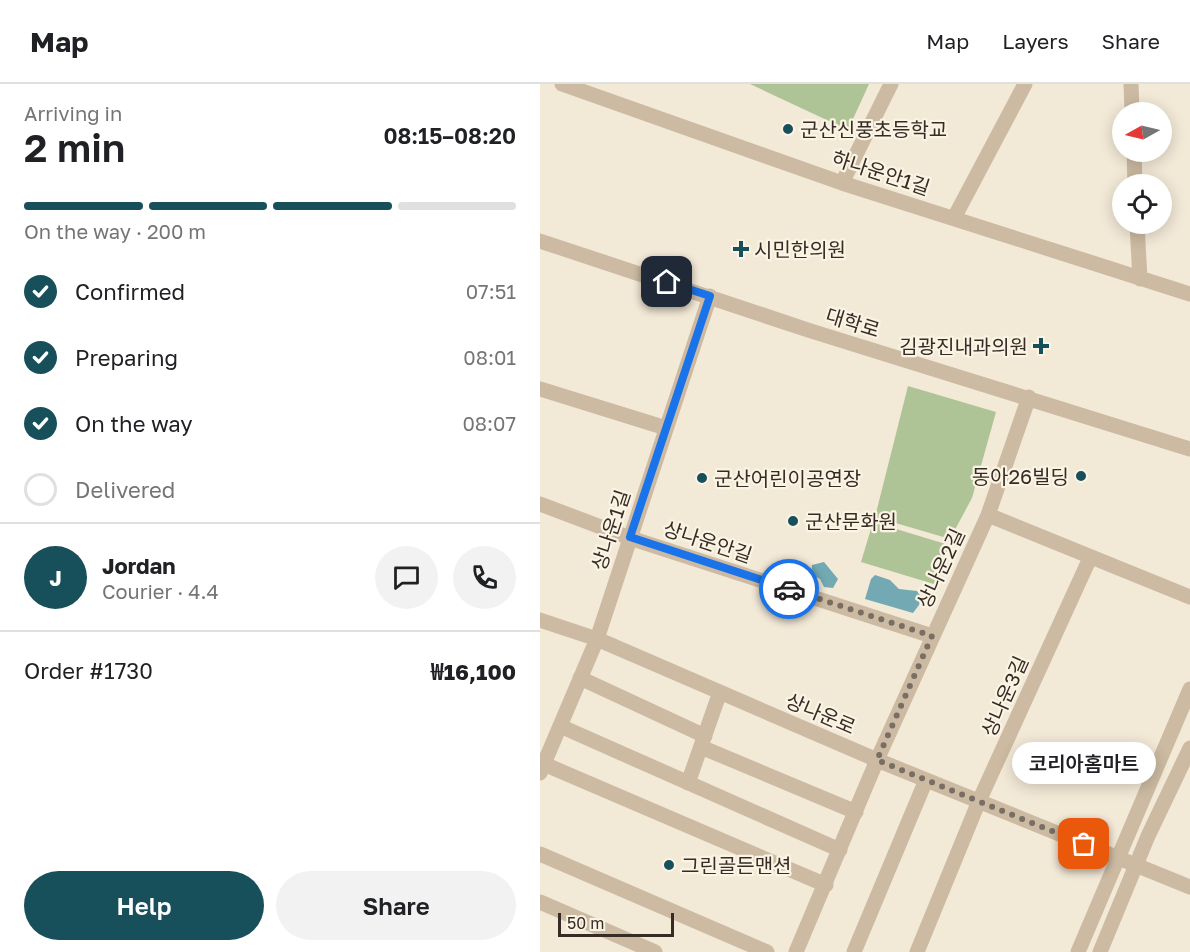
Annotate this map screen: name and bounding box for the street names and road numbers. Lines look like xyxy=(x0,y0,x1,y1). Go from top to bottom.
street label: 하나운안1길 xyxy=(829,145,933,199)
street label: 대학로 xyxy=(823,302,883,342)
street label: 상나운1길 xyxy=(586,487,634,573)
street label: 상나운안길 xyxy=(661,515,755,567)
street label: 상나운2길 xyxy=(911,524,969,612)
street label: 상나운3길 xyxy=(976,652,1032,740)
street label: 상나운로 xyxy=(782,688,860,738)

